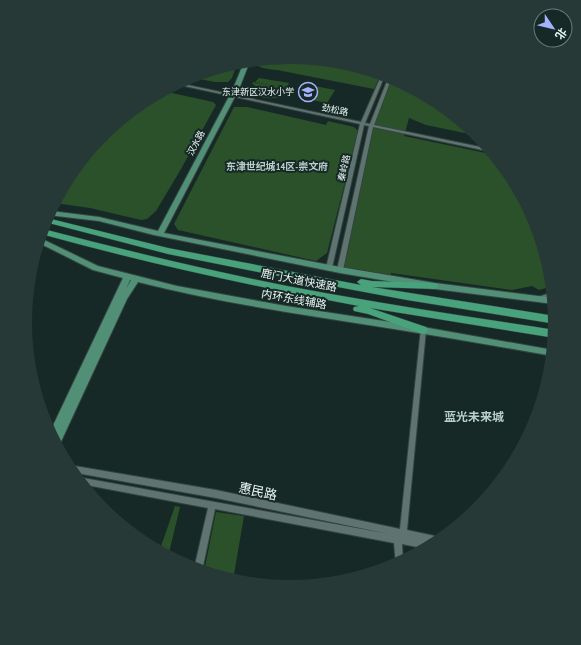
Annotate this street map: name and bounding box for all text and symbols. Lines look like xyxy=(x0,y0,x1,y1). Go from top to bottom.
north arrow xyxy=(533,8,573,48)
text: 北 xyxy=(552,25,570,42)
school or university icon: 东津新区汉水小学 xyxy=(297,81,319,103)
place label: 东津新区汉水小学 xyxy=(222,86,294,97)
street label: 劲松路 xyxy=(321,101,349,118)
street label: 汉水路 xyxy=(184,128,207,157)
street label: 秦岭路 xyxy=(335,153,352,182)
district label: 东津世纪城14区-崇文府 xyxy=(226,160,328,173)
street label: 鹿门大道快速路 xyxy=(260,266,338,294)
street label: 内环东线辅路 xyxy=(260,286,328,312)
district label: 蓝光未来城 xyxy=(444,409,504,424)
street label: 惠民路 xyxy=(237,479,279,504)

